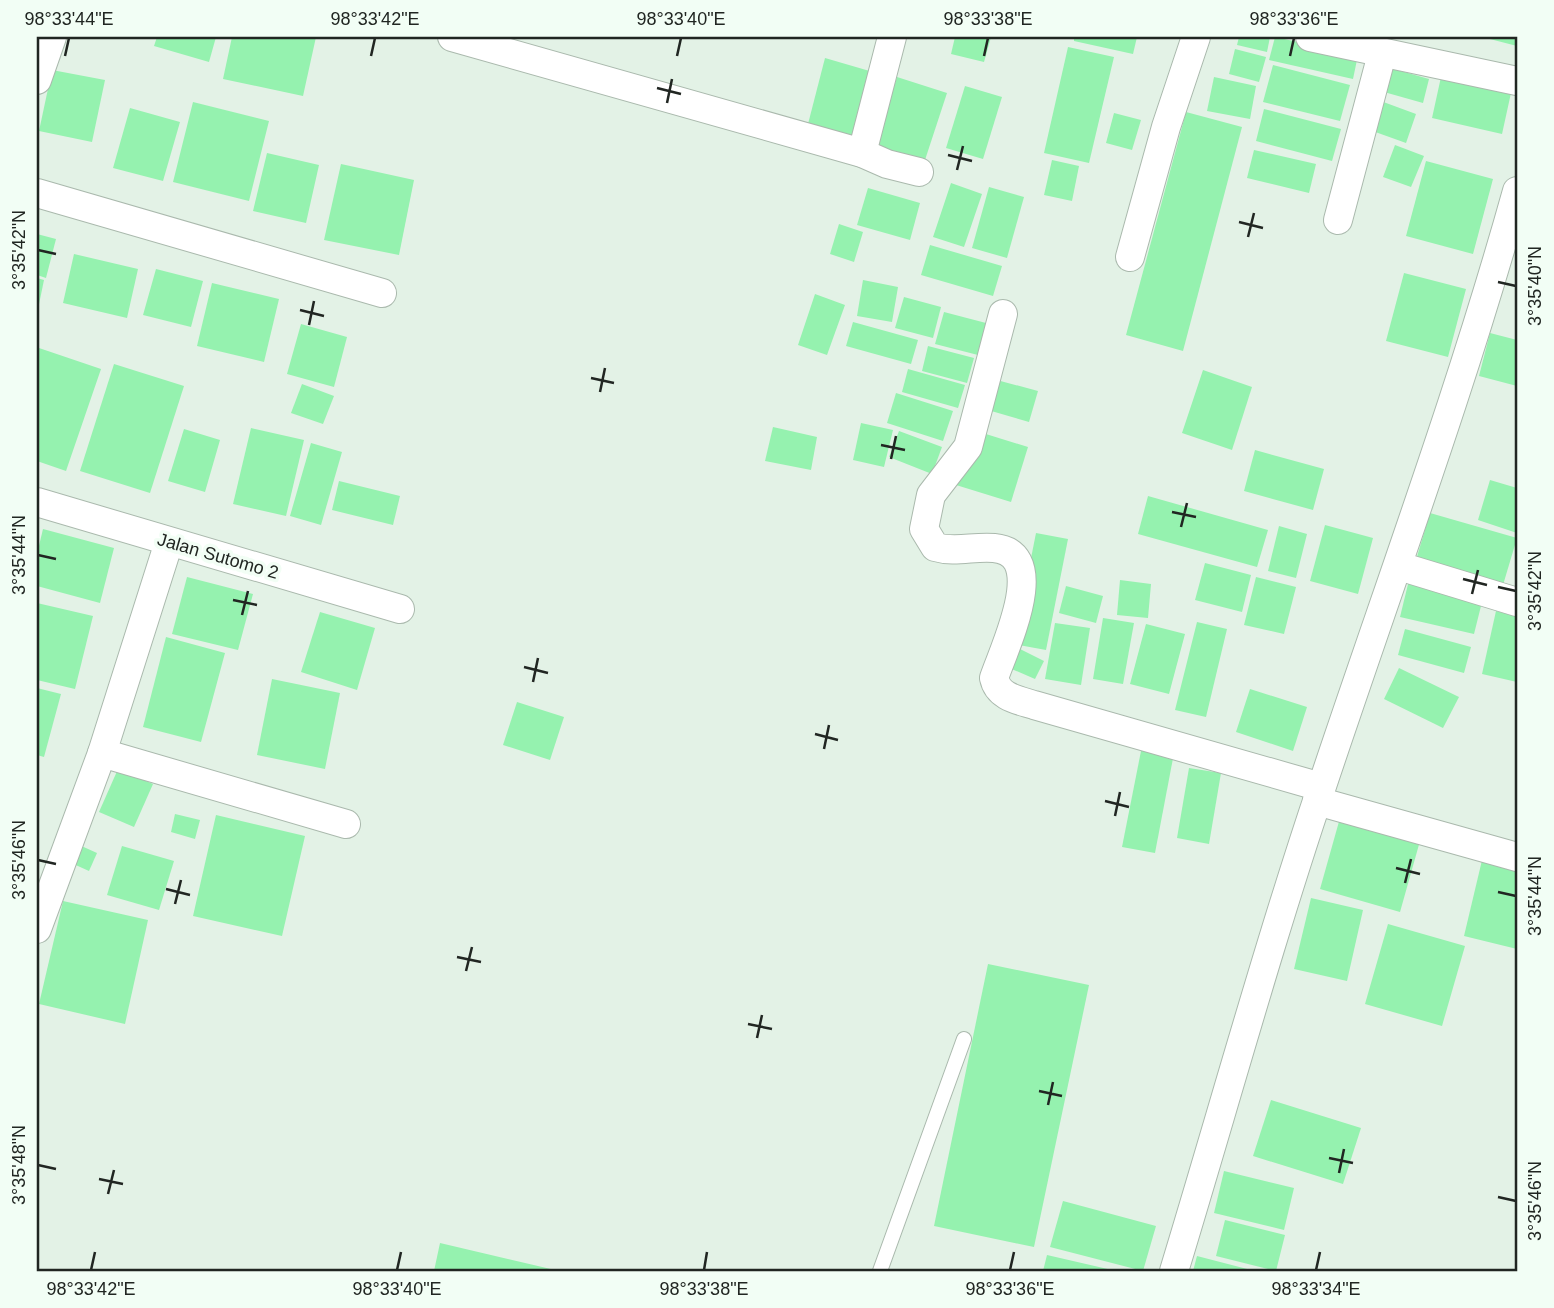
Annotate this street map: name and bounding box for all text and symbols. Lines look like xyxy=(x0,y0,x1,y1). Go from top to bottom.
text: 98°33'44"E xyxy=(24,9,114,29)
text: 98°33'42"E xyxy=(330,9,420,29)
text: 98°33'40"E xyxy=(636,9,726,29)
text: 98°33'38"E xyxy=(943,9,1033,29)
text: 98°33'36"E xyxy=(1249,9,1339,29)
text: 3°35'42"N xyxy=(9,210,29,290)
text: 3°35'40"N xyxy=(1525,246,1545,326)
text: 3°35'44"N xyxy=(9,515,29,595)
street label: Jalan Sutomo 2 xyxy=(155,529,281,583)
text: 3°35'42"N xyxy=(1525,551,1545,631)
text: 3°35'46"N xyxy=(9,820,29,900)
text: 3°35'44"N xyxy=(1525,856,1545,936)
text: 3°35'48"N xyxy=(9,1125,29,1205)
text: 3°35'46"N xyxy=(1525,1161,1545,1241)
text: 98°33'42"E xyxy=(46,1279,136,1299)
text: 98°33'40"E xyxy=(352,1279,442,1299)
text: 98°33'38"E xyxy=(659,1279,749,1299)
text: 98°33'36"E xyxy=(965,1279,1055,1299)
text: 98°33'34"E xyxy=(1271,1279,1361,1299)

